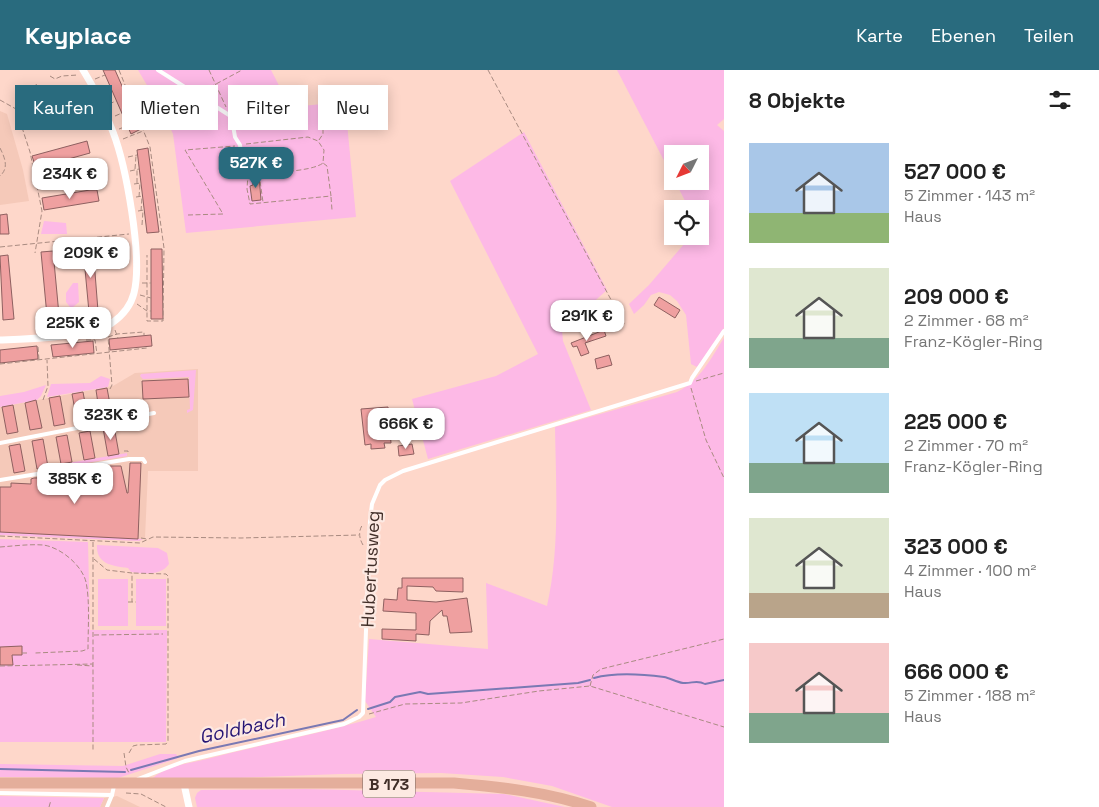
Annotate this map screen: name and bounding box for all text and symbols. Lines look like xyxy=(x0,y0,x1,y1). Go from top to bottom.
text: Keyplace xyxy=(25,20,132,51)
text: Karte xyxy=(856,24,903,47)
text: Ebenen xyxy=(931,24,996,47)
text: Teilen xyxy=(1024,24,1074,47)
chip: Kaufen xyxy=(15,85,112,130)
chip: Mieten xyxy=(122,85,218,130)
chip: Filter xyxy=(228,85,308,130)
chip: Neu xyxy=(318,85,388,130)
icon: filters xyxy=(1046,86,1074,114)
text: 8 Objekte xyxy=(749,87,845,114)
north arrow xyxy=(664,145,709,190)
map controls xyxy=(664,145,709,245)
pin: 527K € xyxy=(215,146,297,189)
text: 527K € xyxy=(230,152,282,173)
pin: 234K € xyxy=(29,158,111,200)
text: 527 000 € xyxy=(904,158,1006,185)
text: 234K € xyxy=(43,163,97,184)
icon: home xyxy=(789,163,849,223)
text: 5 Zimmer · 143 m² xyxy=(904,185,1035,206)
button: locate xyxy=(664,200,709,245)
text: Haus xyxy=(904,206,942,227)
pin: 209K € xyxy=(50,236,132,279)
text: 209K € xyxy=(64,242,118,263)
text: 209 000 € xyxy=(904,283,1009,310)
icon: home xyxy=(789,288,849,348)
pin: 291K € xyxy=(546,300,628,342)
text: 291K € xyxy=(561,305,613,326)
pin: 225K € xyxy=(32,306,114,349)
text: 2 Zimmer · 68 m² xyxy=(904,310,1029,331)
text: 225K € xyxy=(46,312,100,333)
text: Franz-Kögler-Ring xyxy=(904,331,1043,352)
pin: 323K € xyxy=(70,398,152,441)
text: 323K € xyxy=(84,404,138,425)
pin: 666K € xyxy=(365,408,447,450)
text: 225 000 € xyxy=(904,408,1007,435)
text: 666K € xyxy=(379,413,433,434)
icon: home xyxy=(789,413,849,473)
text: 2 Zimmer · 70 m² xyxy=(904,435,1028,456)
text: Franz-Kögler-Ring xyxy=(904,456,1043,477)
pin: 385K € xyxy=(34,462,116,505)
text: 385K € xyxy=(48,468,102,489)
street label: Hubertusweg xyxy=(355,510,385,628)
text: 323 000 € xyxy=(904,533,1008,560)
icon: home xyxy=(789,538,849,598)
text: 4 Zimmer · 100 m² xyxy=(904,560,1036,581)
text: Haus xyxy=(904,581,942,602)
text: 666 000 € xyxy=(904,658,1009,685)
icon: home xyxy=(789,663,849,723)
text: 5 Zimmer · 188 m² xyxy=(904,685,1035,706)
text: Haus xyxy=(904,706,942,727)
water label: Goldbach xyxy=(197,707,288,749)
road number: B 173 xyxy=(363,771,415,798)

